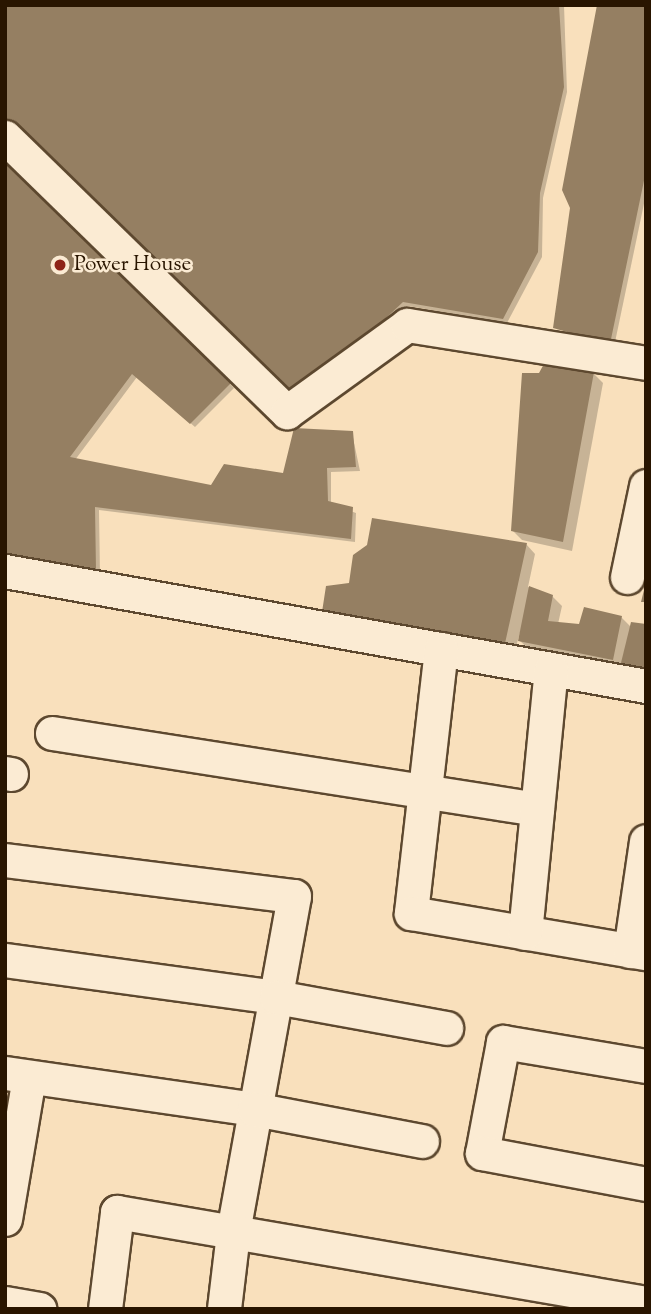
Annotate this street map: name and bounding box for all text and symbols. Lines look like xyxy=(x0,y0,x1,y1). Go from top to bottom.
place label: Power House xyxy=(74,252,191,278)
marker: Power House xyxy=(52,257,68,273)

